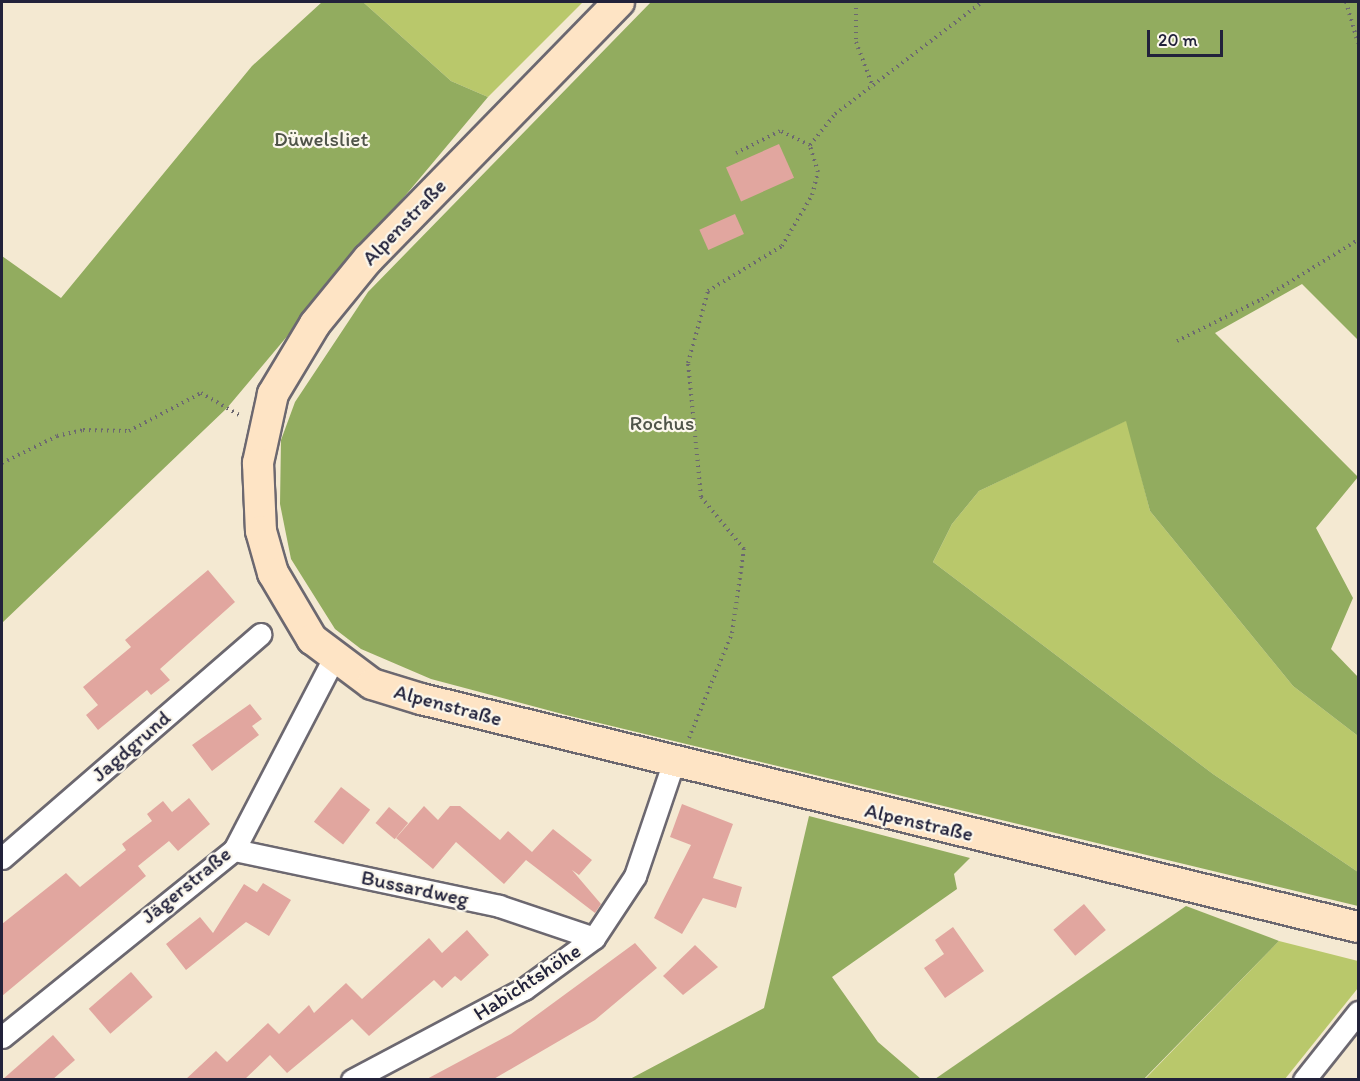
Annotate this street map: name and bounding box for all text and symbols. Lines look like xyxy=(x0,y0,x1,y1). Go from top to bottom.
scale bar xyxy=(1150,18,1226,56)
text: 20 m xyxy=(1158,29,1198,51)
park label: Düwelsliet xyxy=(274,126,368,152)
street label: Alpenstraße xyxy=(357,173,451,271)
park label: Rochus xyxy=(630,410,694,436)
street label: Alpenstraße xyxy=(391,679,505,731)
street label: Jagdgrund xyxy=(87,705,175,787)
street label: Alpenstraße xyxy=(862,797,976,847)
street label: Jägerstraße xyxy=(136,841,236,929)
street label: Bussardweg xyxy=(359,864,471,912)
street label: Habichtshöhe xyxy=(469,938,585,1026)

